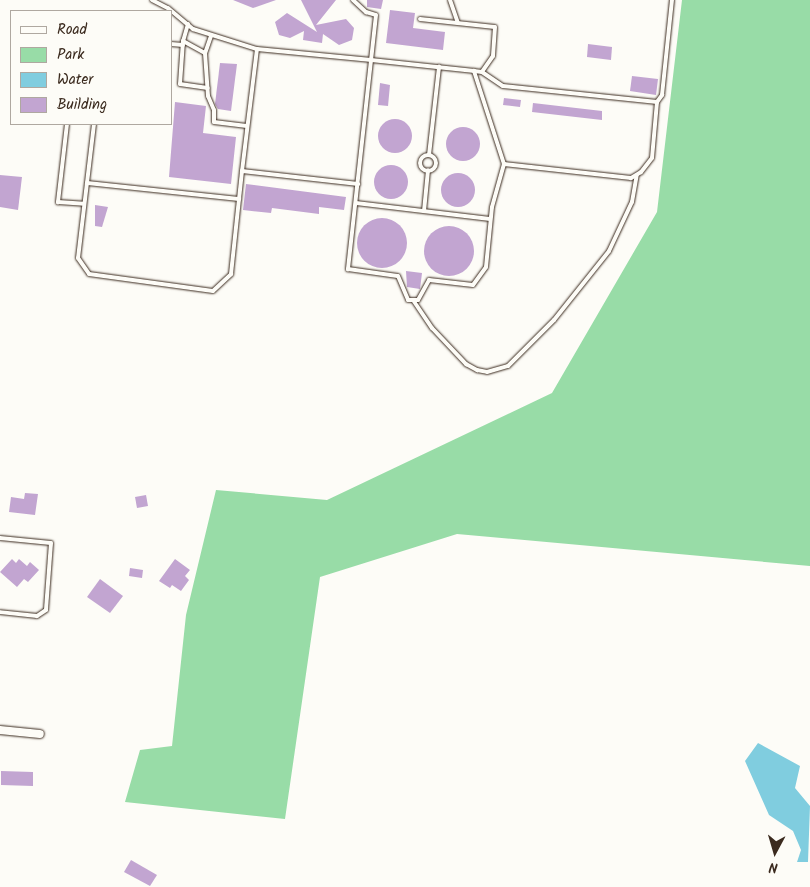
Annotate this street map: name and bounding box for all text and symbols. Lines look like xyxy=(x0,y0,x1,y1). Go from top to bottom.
legend xyxy=(10,10,172,125)
text: Road xyxy=(57,18,87,42)
text: Park xyxy=(57,43,84,67)
text: Water xyxy=(57,68,93,92)
text: Building xyxy=(57,93,107,117)
north arrow xyxy=(750,827,800,877)
text: N xyxy=(768,856,779,878)

